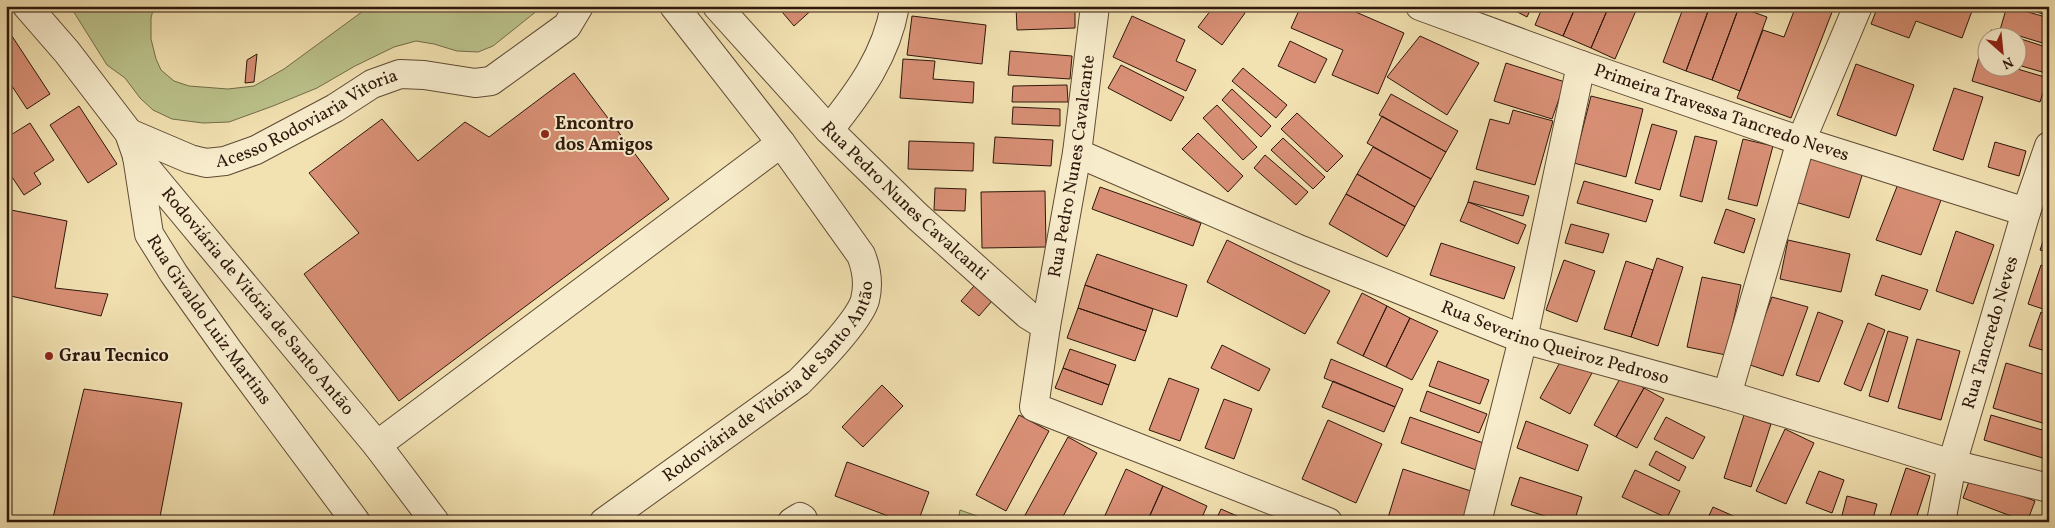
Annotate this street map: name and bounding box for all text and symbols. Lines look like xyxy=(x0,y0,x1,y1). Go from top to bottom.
north arrow xyxy=(1978,28,2028,78)
text: N xyxy=(1998,51,2016,73)
street label: Rua Pedro Nunes Cavalcante xyxy=(1042,53,1101,280)
street label: Primeira Travessa Tancredo Neves xyxy=(1591,58,1852,168)
street label: Acesso Rodoviaria Vitoria xyxy=(215,63,401,174)
place label: Encontro dos Amigos xyxy=(555,112,653,158)
street label: Rua Pedro Nunes Cavalcanti xyxy=(815,116,994,287)
marker: Encontro dos Amigos xyxy=(539,128,551,140)
street label: Rodoviária de Vitória de Santo Antão xyxy=(155,182,360,421)
street label: Rua Givaldo Luiz Martins xyxy=(140,230,277,410)
street label: Rua Tancredo Neves xyxy=(1956,253,2025,412)
street label: Rodoviária de Vitória de Santo Antão xyxy=(658,281,880,488)
street label: Rua Severino Queiroz Pedroso xyxy=(1437,295,1672,391)
place label: Grau Tecnico xyxy=(59,344,169,369)
marker: Grau Tecnico xyxy=(43,350,55,362)

